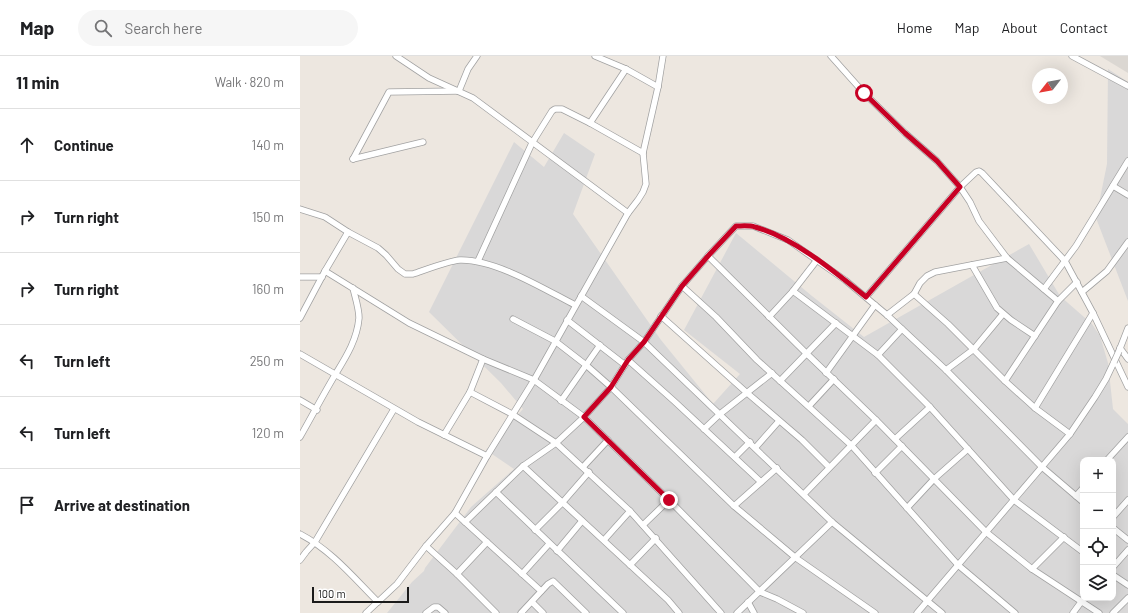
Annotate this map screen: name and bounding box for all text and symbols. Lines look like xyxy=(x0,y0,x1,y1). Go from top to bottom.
search box xyxy=(78,10,358,46)
text: Map xyxy=(20,16,54,39)
icon: search xyxy=(92,17,114,39)
text: Search here xyxy=(124,19,202,37)
text: Home xyxy=(897,19,933,36)
text: Map xyxy=(955,19,979,36)
text: About xyxy=(1001,19,1038,36)
text: Contact xyxy=(1060,19,1108,36)
north arrow xyxy=(1032,68,1068,104)
text: 11 min xyxy=(16,72,59,92)
text: Walk · 820 m xyxy=(215,74,284,90)
route start xyxy=(855,84,873,102)
icon: ahead xyxy=(16,134,38,156)
text: Continue xyxy=(54,136,114,154)
text: 140 m xyxy=(252,137,284,153)
icon: right xyxy=(16,206,38,228)
text: Turn right xyxy=(54,208,119,226)
text: 150 m xyxy=(252,209,284,225)
icon: right xyxy=(16,278,38,300)
text: Turn right xyxy=(54,280,119,298)
text: 160 m xyxy=(252,281,284,297)
icon: left xyxy=(16,350,38,372)
text: Turn left xyxy=(54,352,110,370)
text: 250 m xyxy=(250,353,284,369)
icon: left xyxy=(16,422,38,444)
text: Turn left xyxy=(54,424,110,442)
text: 120 m xyxy=(252,425,284,441)
map controls xyxy=(1080,457,1116,601)
button: + xyxy=(1080,457,1116,493)
route end xyxy=(660,491,678,509)
button: − xyxy=(1080,493,1116,529)
icon: arrive xyxy=(16,494,38,516)
text: Arrive at destination xyxy=(54,496,190,514)
button: locate xyxy=(1080,529,1116,565)
button: layers xyxy=(1080,565,1116,601)
scale bar xyxy=(312,585,409,604)
text: 100 m xyxy=(318,587,346,600)

